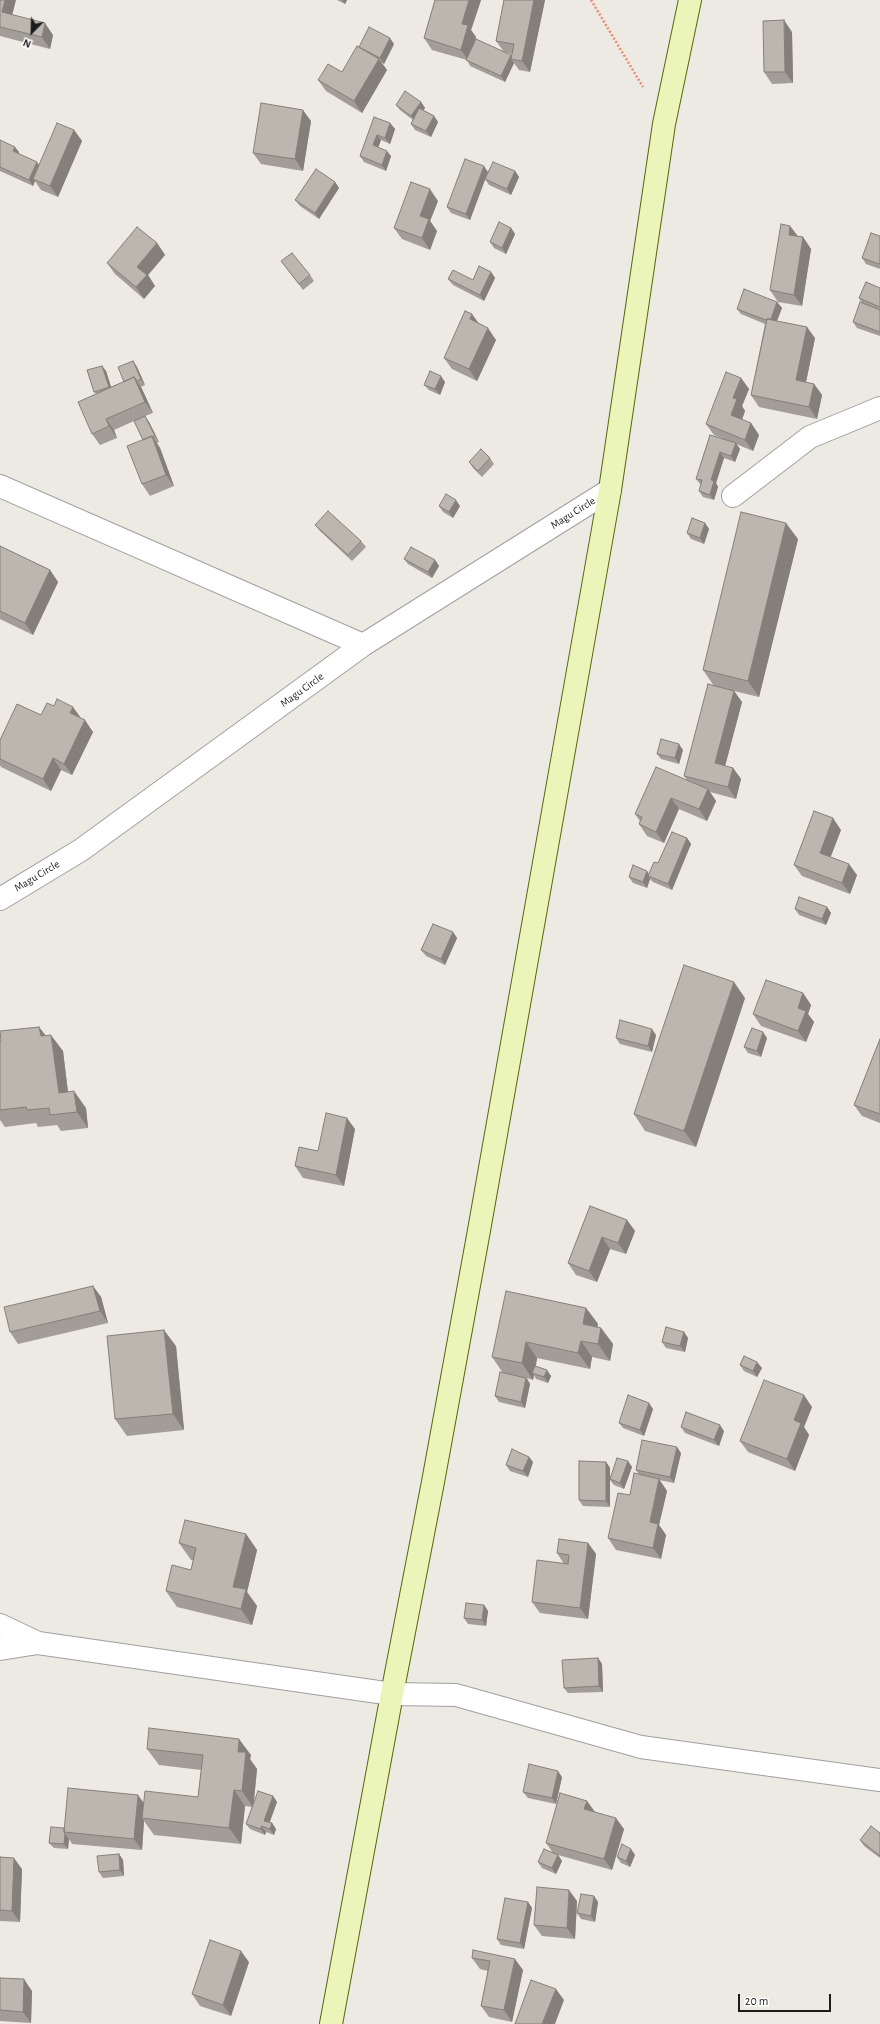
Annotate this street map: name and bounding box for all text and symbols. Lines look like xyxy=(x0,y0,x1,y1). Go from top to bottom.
north arrow xyxy=(12,12,52,52)
text: N xyxy=(21,37,33,50)
street label: Magu Circle xyxy=(548,494,598,532)
street label: Magu Circle xyxy=(278,670,326,710)
street label: Magu Circle xyxy=(12,857,62,895)
scale bar xyxy=(740,1986,833,2012)
text: 20 m xyxy=(745,1995,768,2007)

